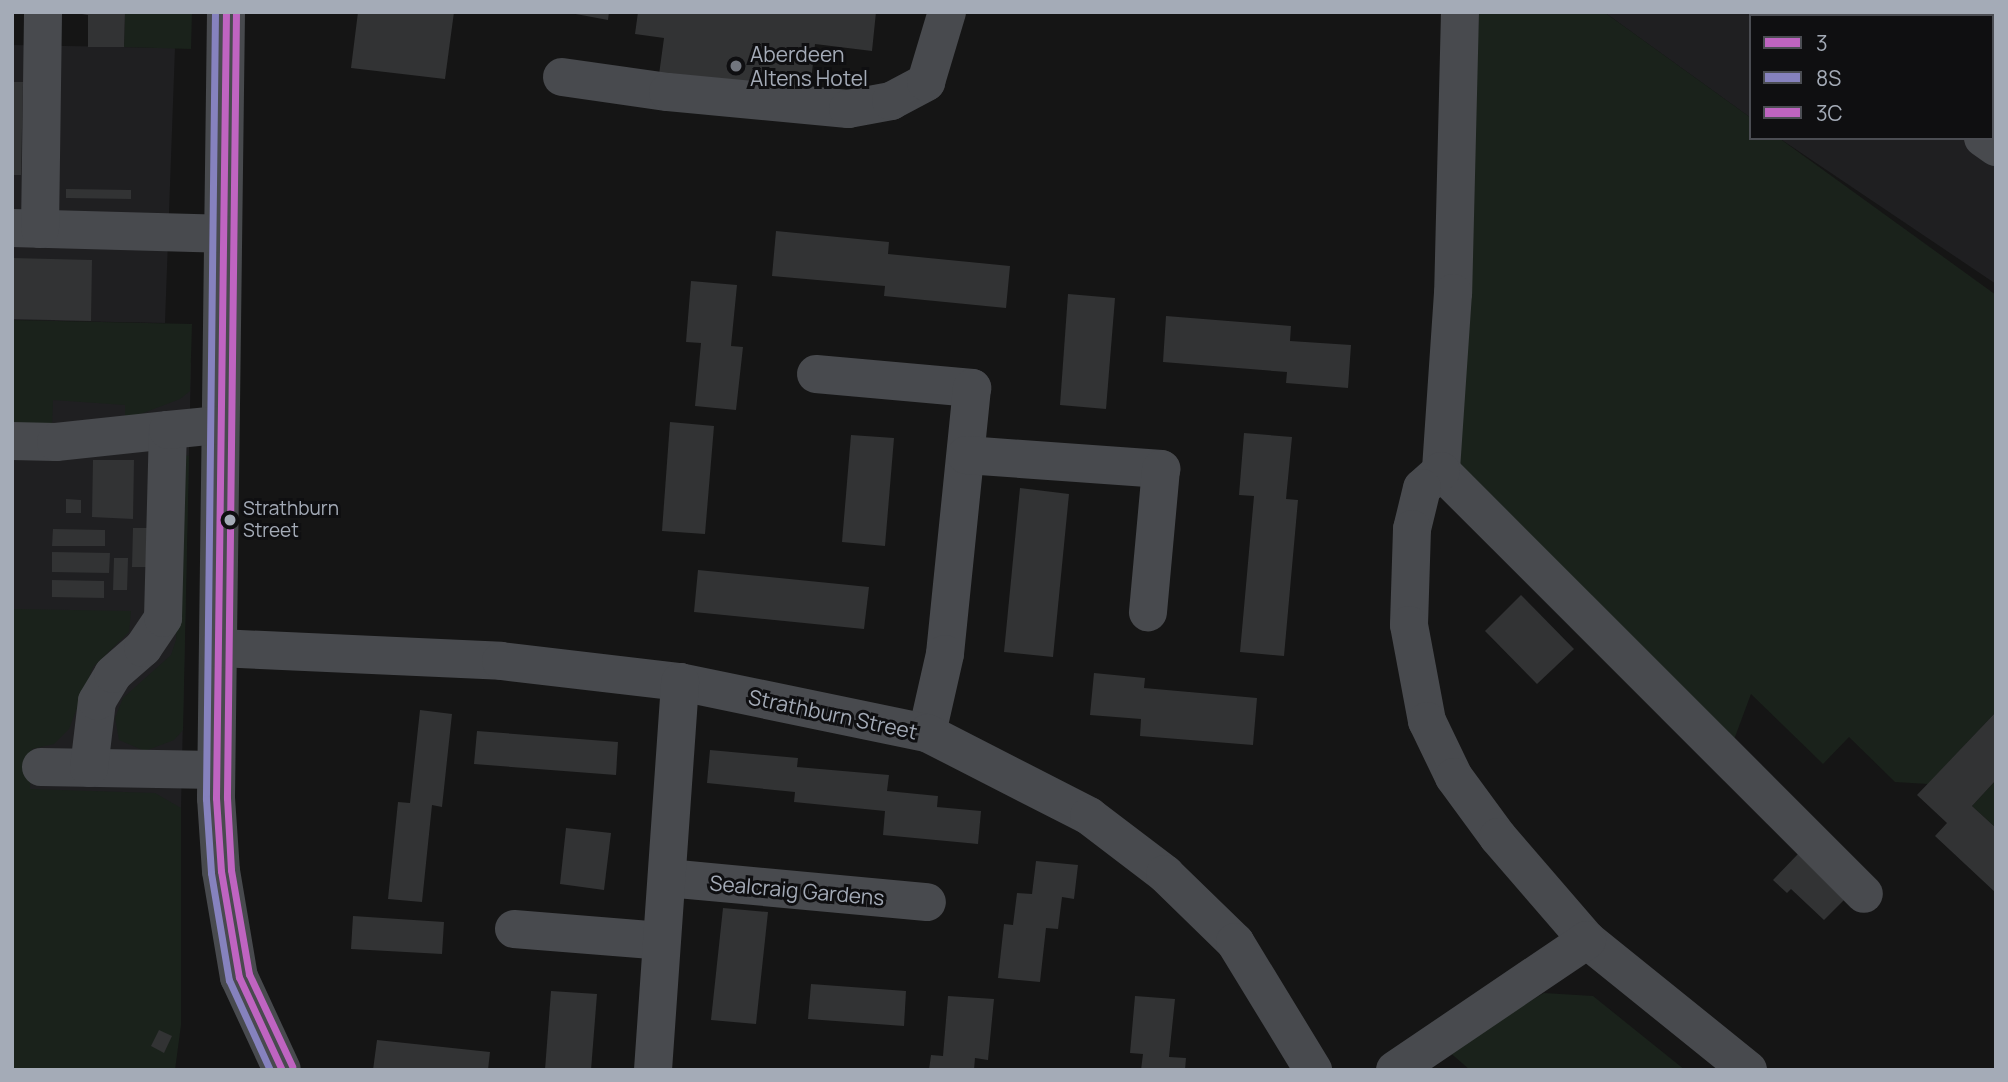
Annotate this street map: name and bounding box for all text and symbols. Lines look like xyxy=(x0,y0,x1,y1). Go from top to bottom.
legend xyxy=(1749,14,1994,140)
text: 3 xyxy=(1816,29,1828,57)
place label: Aberdeen Altens Hotel xyxy=(750,41,868,91)
marker: Aberdeen Altens Hotel xyxy=(728,58,744,74)
text: 8S xyxy=(1816,64,1841,92)
text: 3C xyxy=(1816,99,1843,127)
place label: Strathburn Street xyxy=(243,498,339,542)
marker: Strathburn Street xyxy=(223,513,237,527)
street label: Strathburn Street xyxy=(746,684,920,744)
street label: Sealcraig Gardens xyxy=(709,870,885,910)

